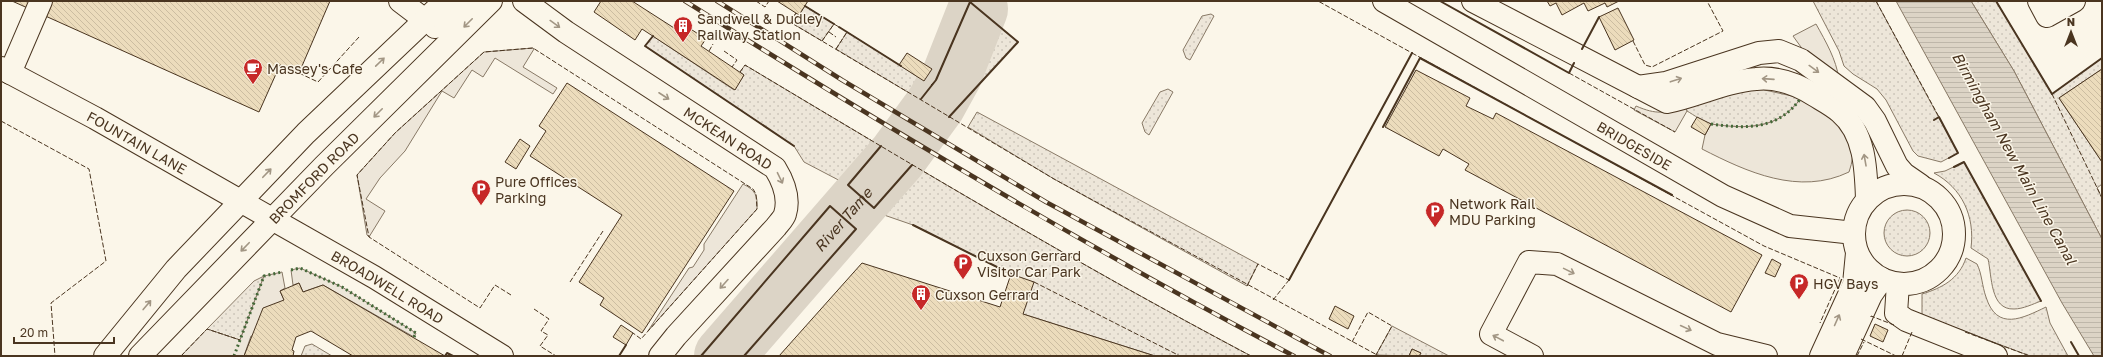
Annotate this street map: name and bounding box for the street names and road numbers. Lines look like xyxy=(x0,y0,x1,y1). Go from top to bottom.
street label: MCKEAN ROAD xyxy=(681,103,776,173)
street label: FOUNTAIN LANE xyxy=(84,107,190,177)
street label: BRIDGESIDE xyxy=(1594,117,1675,173)
street label: BROMFORD ROAD xyxy=(265,128,362,227)
street label: BROADWELL ROAD xyxy=(328,246,447,327)

